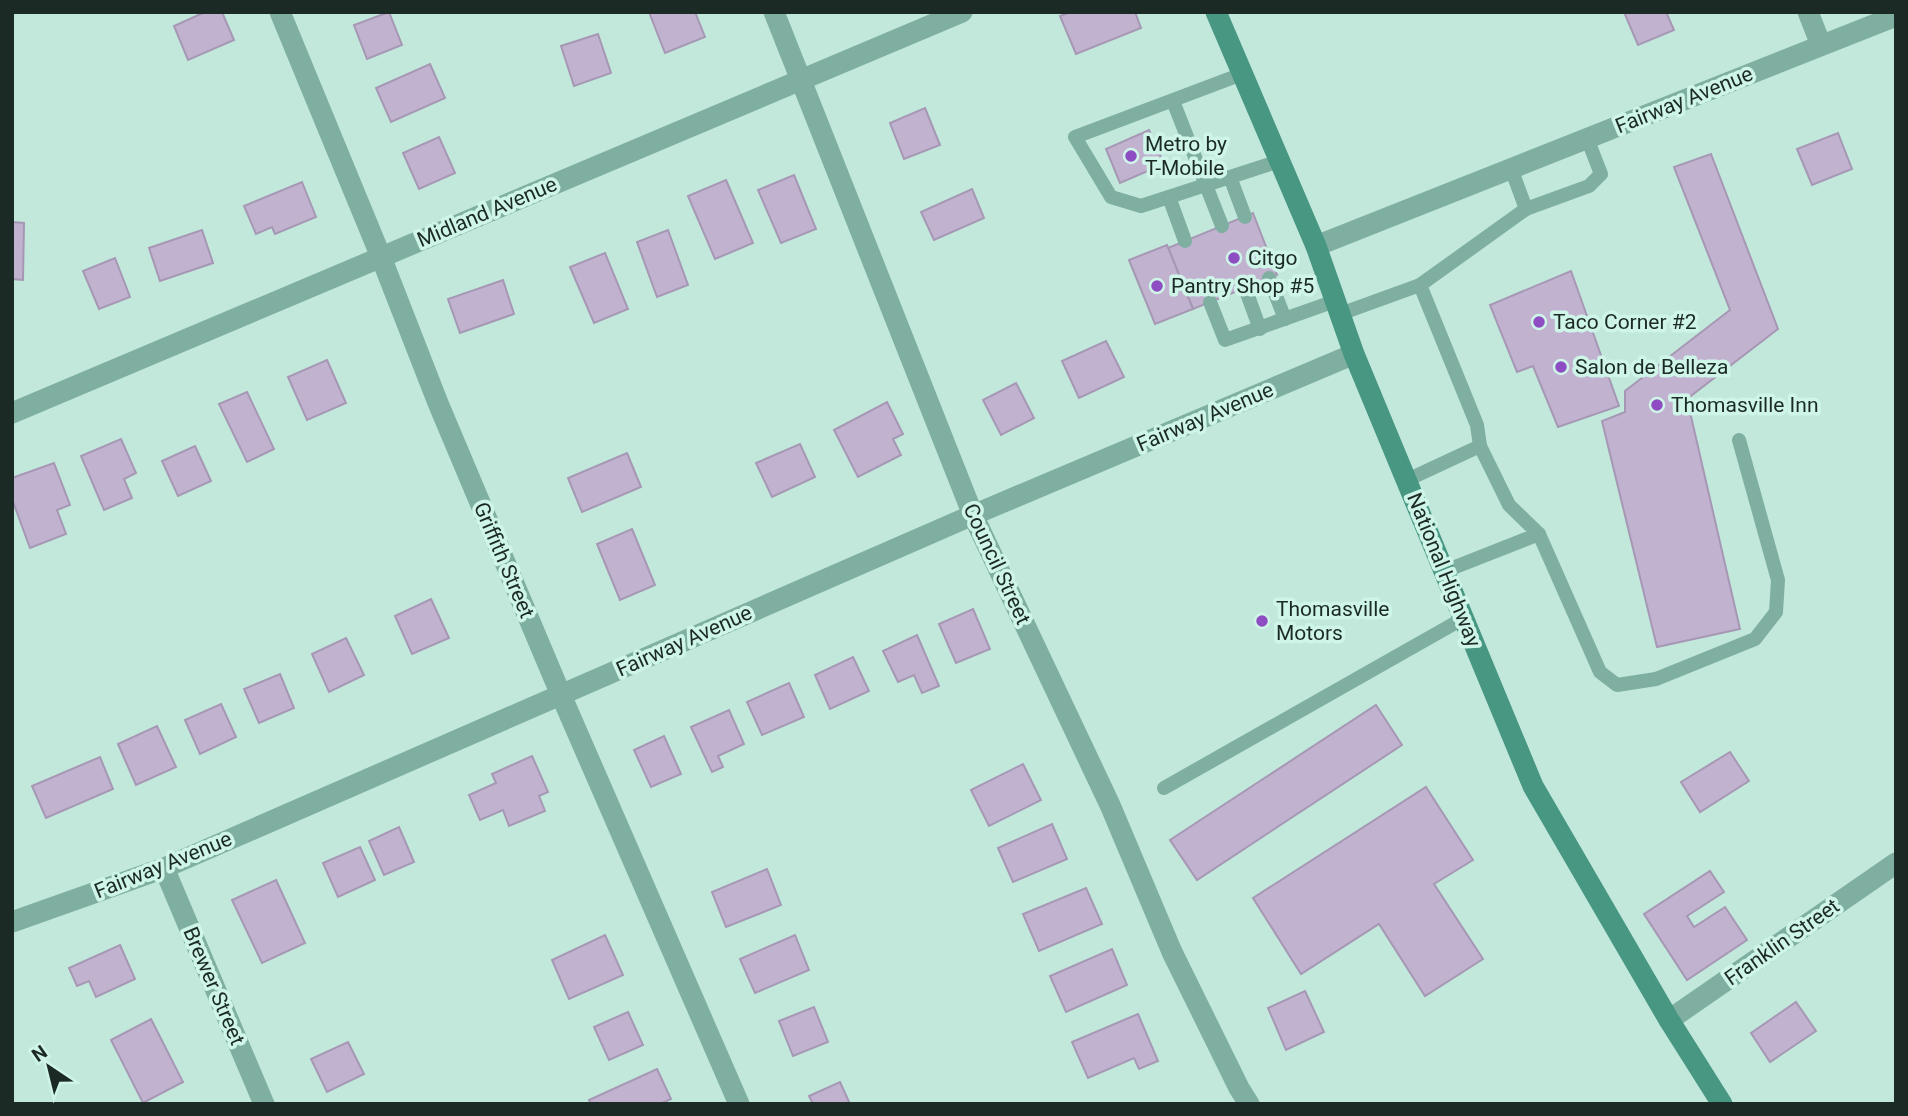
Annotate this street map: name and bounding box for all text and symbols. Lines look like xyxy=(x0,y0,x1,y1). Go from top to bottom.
street label: Fairway Avenue xyxy=(1612,62,1756,138)
place label: Metro by T-Mobile xyxy=(1145,132,1227,180)
marker: Metro by T-Mobile xyxy=(1123,148,1139,164)
street label: Midland Avenue xyxy=(414,172,560,252)
place label: Citgo xyxy=(1248,246,1297,270)
marker: Citgo xyxy=(1226,250,1242,266)
place label: Pantry Shop #5 xyxy=(1171,274,1314,298)
marker: Pantry Shop #5 xyxy=(1149,278,1165,294)
place label: Taco Corner #2 xyxy=(1553,310,1697,334)
marker: Taco Corner #2 xyxy=(1531,314,1547,330)
place label: Salon de Belleza xyxy=(1575,355,1728,379)
marker: Salon de Belleza xyxy=(1553,359,1569,375)
street label: Fairway Avenue xyxy=(1133,377,1277,457)
place label: Thomasville Inn xyxy=(1671,393,1819,417)
marker: Thomasville Inn xyxy=(1649,397,1665,413)
street label: National Highway xyxy=(1402,489,1486,651)
street label: Griffith Street xyxy=(469,498,539,622)
street label: Council Street xyxy=(959,500,1036,628)
place label: Thomasville Motors xyxy=(1276,597,1389,645)
street label: Fairway Avenue xyxy=(612,600,756,682)
marker: Thomasville Motors xyxy=(1254,613,1270,629)
street label: Fairway Avenue xyxy=(91,827,235,903)
street label: Franklin Street xyxy=(1720,894,1844,990)
street label: Brewer Street xyxy=(178,923,250,1049)
north arrow xyxy=(14,1032,84,1102)
text: N xyxy=(27,1040,52,1067)

